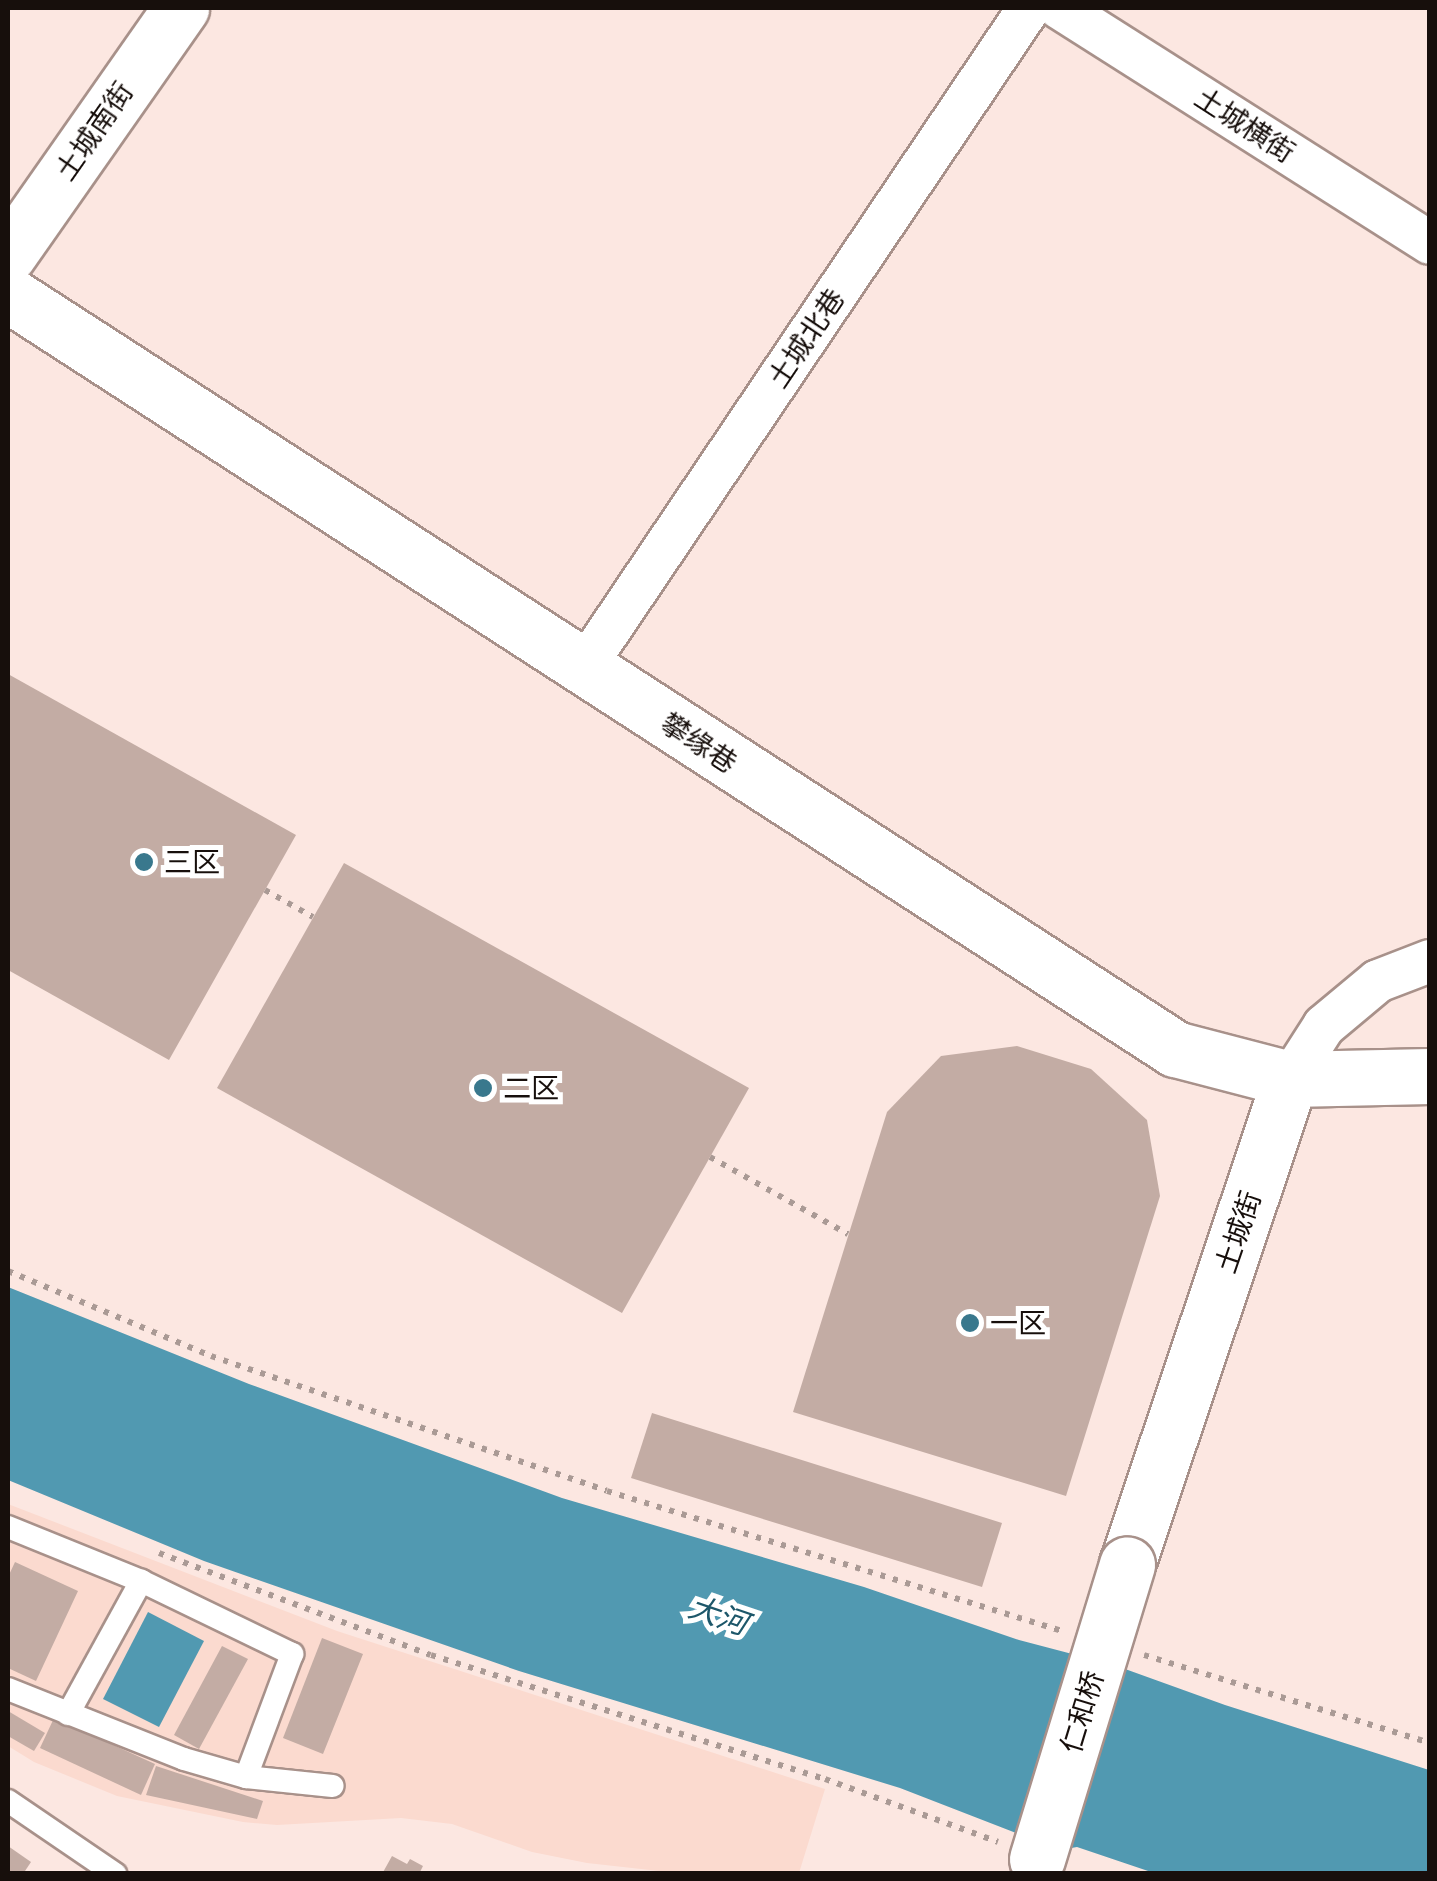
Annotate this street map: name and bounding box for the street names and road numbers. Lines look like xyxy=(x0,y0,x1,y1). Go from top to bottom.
street label: 土城南街 xyxy=(48,75,140,187)
street label: 土城横街 xyxy=(1189,80,1301,170)
street label: 土城北巷 xyxy=(761,282,851,394)
street label: 攀缘巷 xyxy=(655,706,743,780)
street label: 土城街 xyxy=(1208,1187,1268,1277)
street label: 仁和桥 xyxy=(1054,1667,1110,1757)

